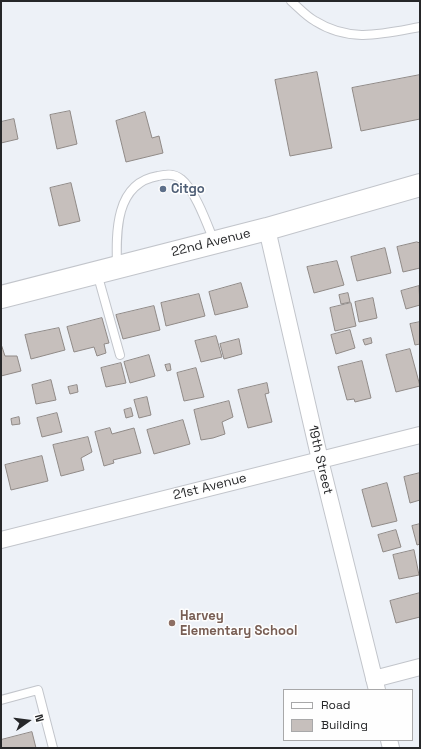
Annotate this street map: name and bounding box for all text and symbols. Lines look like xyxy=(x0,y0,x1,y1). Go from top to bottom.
place label: Citgo xyxy=(171,181,205,197)
marker: Citgo xyxy=(158,184,168,194)
street label: 22nd Avenue xyxy=(170,226,252,260)
street label: 19th Street xyxy=(304,424,336,496)
street label: 21st Avenue xyxy=(172,470,248,504)
place label: Harvey Elementary School xyxy=(180,608,297,639)
marker: Harvey Elementary School xyxy=(167,618,177,628)
legend xyxy=(283,689,413,741)
text: Road xyxy=(321,697,350,713)
north arrow xyxy=(8,701,48,741)
text: N xyxy=(32,713,47,723)
text: Building xyxy=(321,717,368,733)

